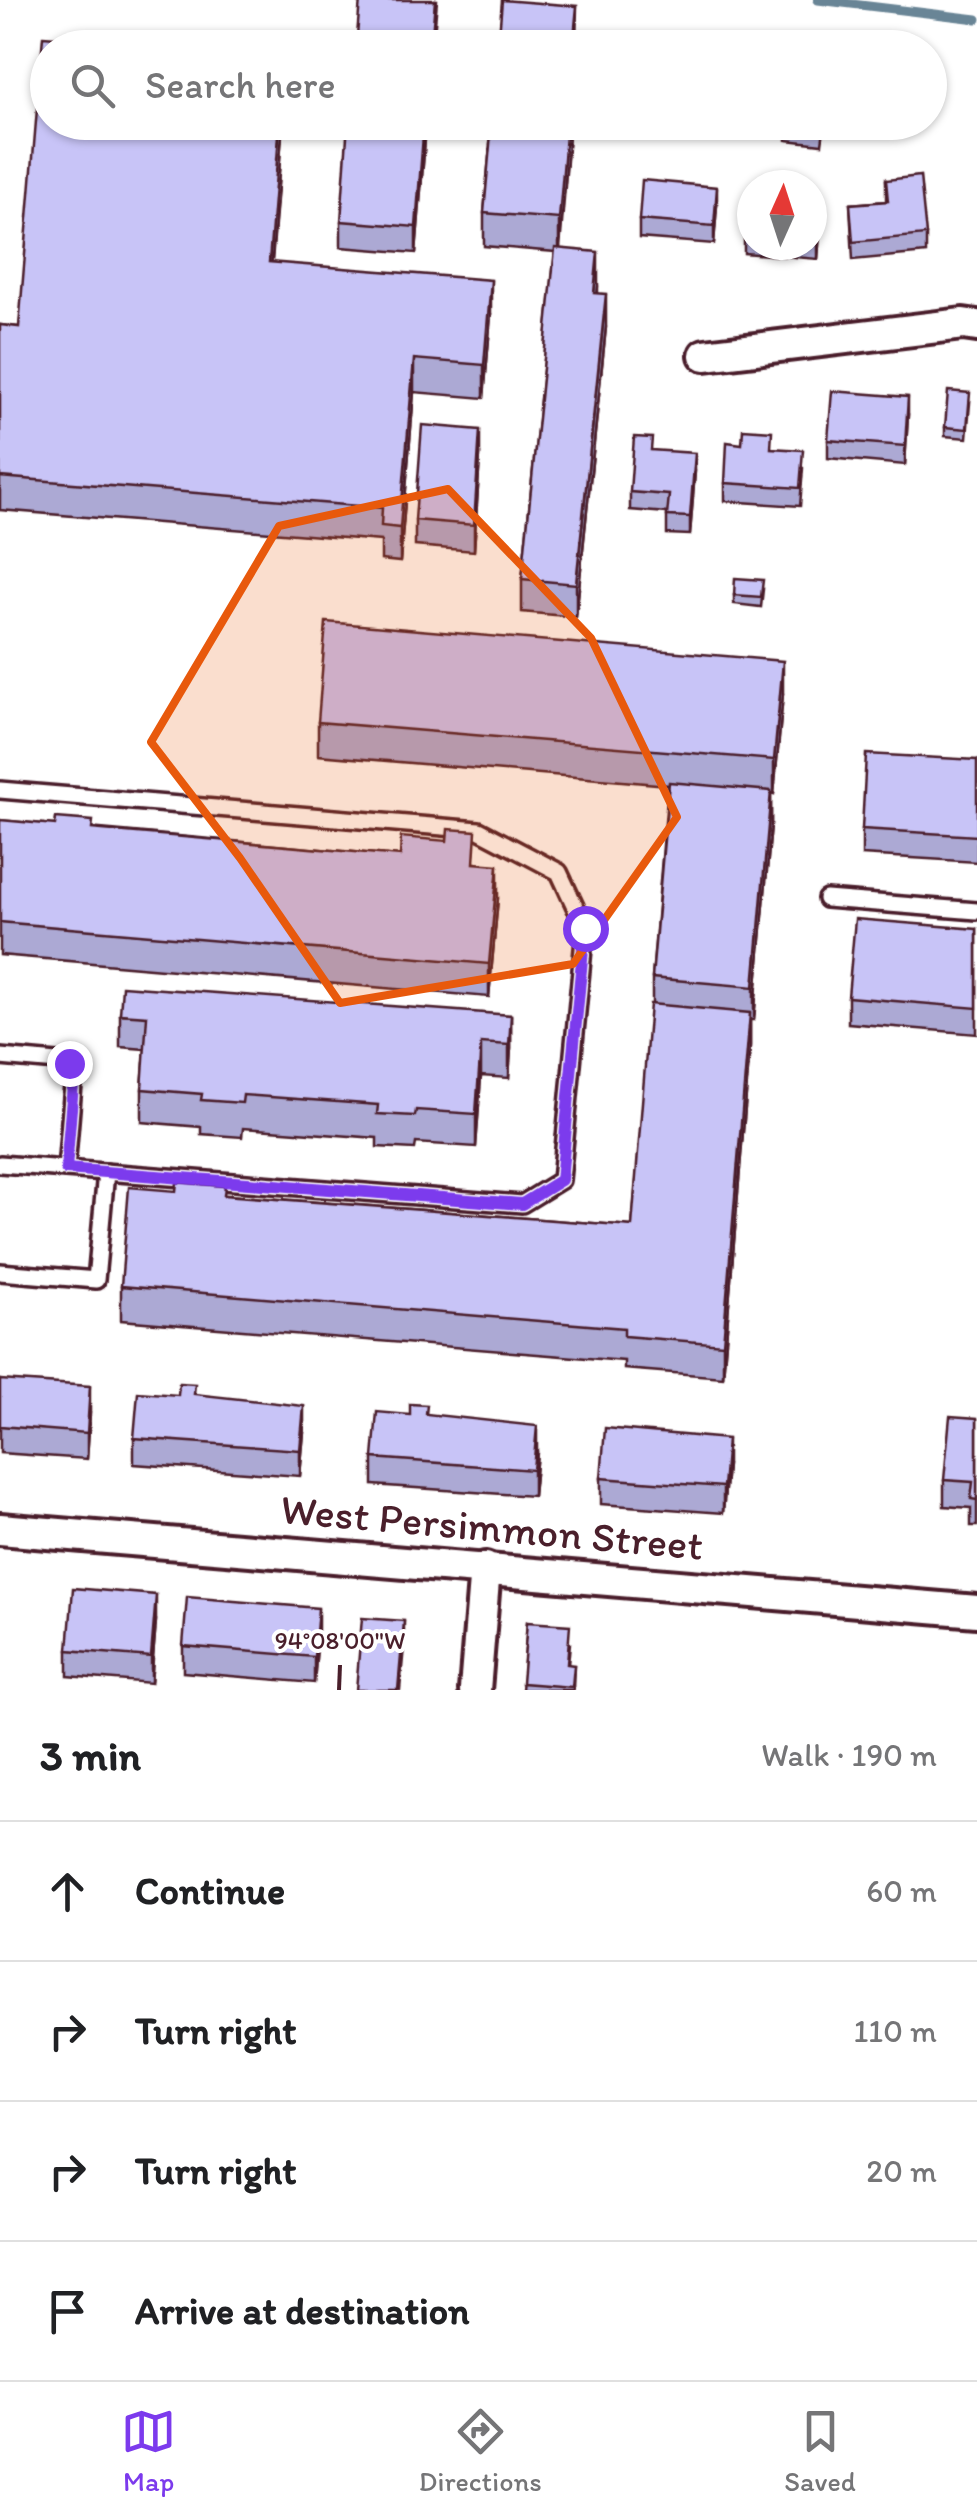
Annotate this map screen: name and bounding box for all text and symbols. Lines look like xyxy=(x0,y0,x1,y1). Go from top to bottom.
search box xyxy=(30,30,947,140)
icon: search xyxy=(65,58,120,113)
text: Search here xyxy=(145,62,336,108)
north arrow xyxy=(737,170,827,260)
route start xyxy=(563,906,609,952)
route end xyxy=(47,1041,93,1087)
street label: West Persimmon Street xyxy=(278,1483,706,1571)
text: 94°08'00"W xyxy=(275,1625,405,1655)
text: 3 min xyxy=(40,1730,141,1781)
text: Walk · 190 m xyxy=(761,1736,937,1774)
icon: ahead xyxy=(40,1864,95,1919)
text: Continue xyxy=(135,1868,285,1914)
text: 60 m xyxy=(866,1872,937,1910)
icon: right xyxy=(40,2004,95,2059)
text: Turn right xyxy=(135,2008,297,2054)
text: 110 m xyxy=(853,2012,937,2050)
icon: right xyxy=(40,2144,95,2199)
text: Turn right xyxy=(135,2148,297,2194)
text: 20 m xyxy=(866,2152,937,2190)
icon: arrive xyxy=(40,2284,95,2339)
text: Arrive at destination xyxy=(135,2288,470,2334)
tab: Map xyxy=(121,2404,176,2498)
tab: Directions xyxy=(419,2404,542,2498)
tab: Saved xyxy=(784,2404,856,2498)

